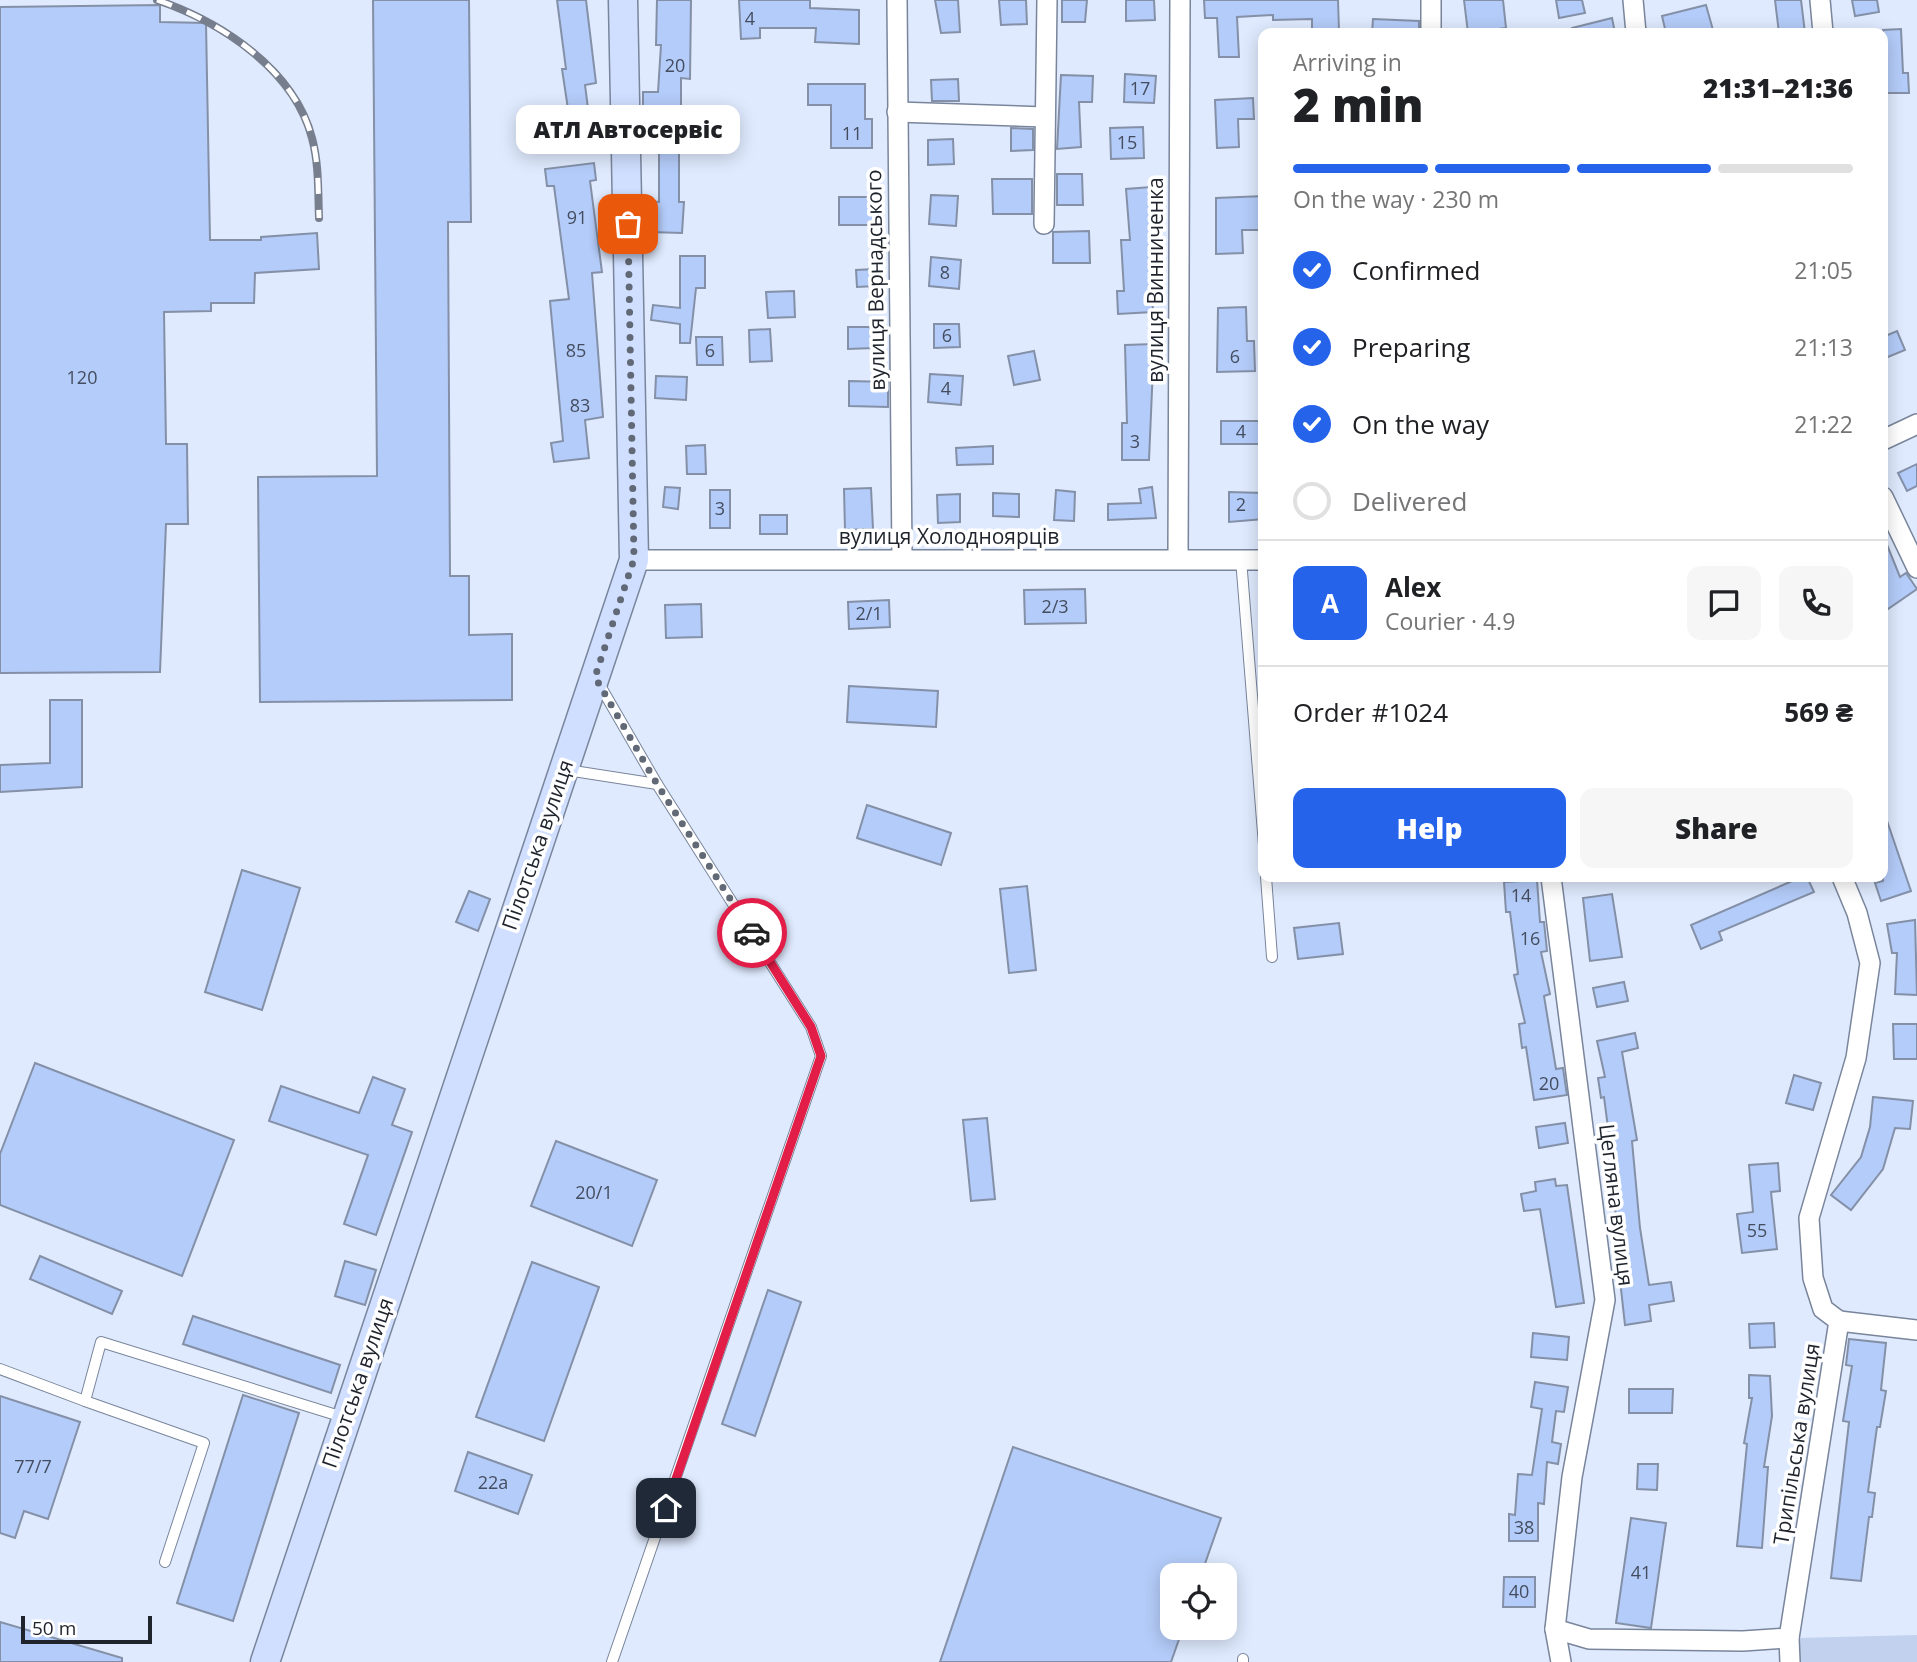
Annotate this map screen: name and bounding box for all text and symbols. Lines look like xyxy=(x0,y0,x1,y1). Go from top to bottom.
house number: 4 xyxy=(745,6,755,30)
text: Arriving in xyxy=(1293,46,1402,78)
house number: 20 xyxy=(665,53,685,77)
text: 21:31–21:36 xyxy=(1703,70,1853,106)
text: 2 min xyxy=(1293,73,1424,135)
house number: 17 xyxy=(1130,76,1150,100)
callout: АТЛ Автосервіс xyxy=(516,105,740,154)
text: АТЛ Автосервіс xyxy=(533,113,723,145)
house number: 11 xyxy=(842,121,862,145)
house number: 15 xyxy=(1117,130,1137,154)
street label: вулиця Вернадського xyxy=(859,169,891,391)
street label: вулиця Винниченка xyxy=(1141,177,1169,383)
text: On the way · 230 m xyxy=(1293,183,1499,215)
pin xyxy=(598,194,658,254)
house number: 91 xyxy=(567,205,587,229)
icon: bag xyxy=(609,205,647,243)
icon: check xyxy=(1293,251,1331,289)
text: Confirmed xyxy=(1352,252,1480,288)
text: 21:05 xyxy=(1794,254,1853,286)
house number: 8 xyxy=(940,260,950,284)
house number: 6 xyxy=(942,323,952,347)
icon: check xyxy=(1293,328,1331,366)
text: Preparing xyxy=(1352,329,1470,365)
text: 21:13 xyxy=(1794,331,1853,363)
house number: 85 xyxy=(566,338,586,362)
house number: 6 xyxy=(705,338,715,362)
house number: 6 xyxy=(1230,344,1240,368)
house number: 120 xyxy=(67,365,97,389)
house number: 4 xyxy=(941,376,951,400)
house number: 83 xyxy=(570,393,590,417)
icon: check xyxy=(1293,405,1331,443)
text: On the way xyxy=(1352,406,1489,442)
text: 21:22 xyxy=(1794,408,1853,440)
house number: 4 xyxy=(1236,419,1246,443)
house number: 3 xyxy=(1130,429,1140,453)
text: Delivered xyxy=(1352,483,1467,519)
house number: 2 xyxy=(1236,492,1246,516)
house number: 3 xyxy=(715,496,725,520)
street label: вулиця Холодноярців xyxy=(839,522,1059,550)
button: chat xyxy=(1687,566,1761,640)
button: phone xyxy=(1779,566,1853,640)
text: Alex xyxy=(1385,569,1441,605)
text: A xyxy=(1321,585,1339,621)
house number: 2/3 xyxy=(1041,594,1069,618)
house number: 2/1 xyxy=(855,601,883,625)
text: Courier · 4.9 xyxy=(1385,605,1515,637)
text: Order #1024 xyxy=(1293,694,1448,730)
text: 569 ₴ xyxy=(1784,694,1853,730)
street label: Пілотська вулиця xyxy=(495,756,579,934)
button: Help xyxy=(1293,788,1566,868)
button: Share xyxy=(1580,788,1853,868)
house number: 14 xyxy=(1511,883,1531,907)
courier xyxy=(717,898,787,968)
icon: car xyxy=(733,914,771,952)
house number: 16 xyxy=(1520,926,1540,950)
house number: 20 xyxy=(1539,1071,1559,1095)
street label: Цегляна вулиця xyxy=(1593,1122,1641,1288)
house number: 20/1 xyxy=(575,1180,613,1204)
house number: 55 xyxy=(1747,1218,1767,1242)
street label: Пілотська вулиця xyxy=(315,1294,399,1472)
street label: Трипільська вулиця xyxy=(1766,1341,1826,1547)
house number: 77/7 xyxy=(14,1454,52,1478)
house number: 22а xyxy=(478,1470,508,1494)
pin xyxy=(636,1478,696,1538)
icon: home xyxy=(647,1489,685,1527)
house number: 38 xyxy=(1514,1515,1534,1539)
house number: 41 xyxy=(1631,1560,1651,1584)
map controls xyxy=(1160,1563,1237,1640)
button: locate xyxy=(1160,1563,1237,1640)
house number: 40 xyxy=(1509,1579,1529,1603)
scale bar xyxy=(21,1613,152,1645)
text: 50 m xyxy=(32,1615,76,1641)

